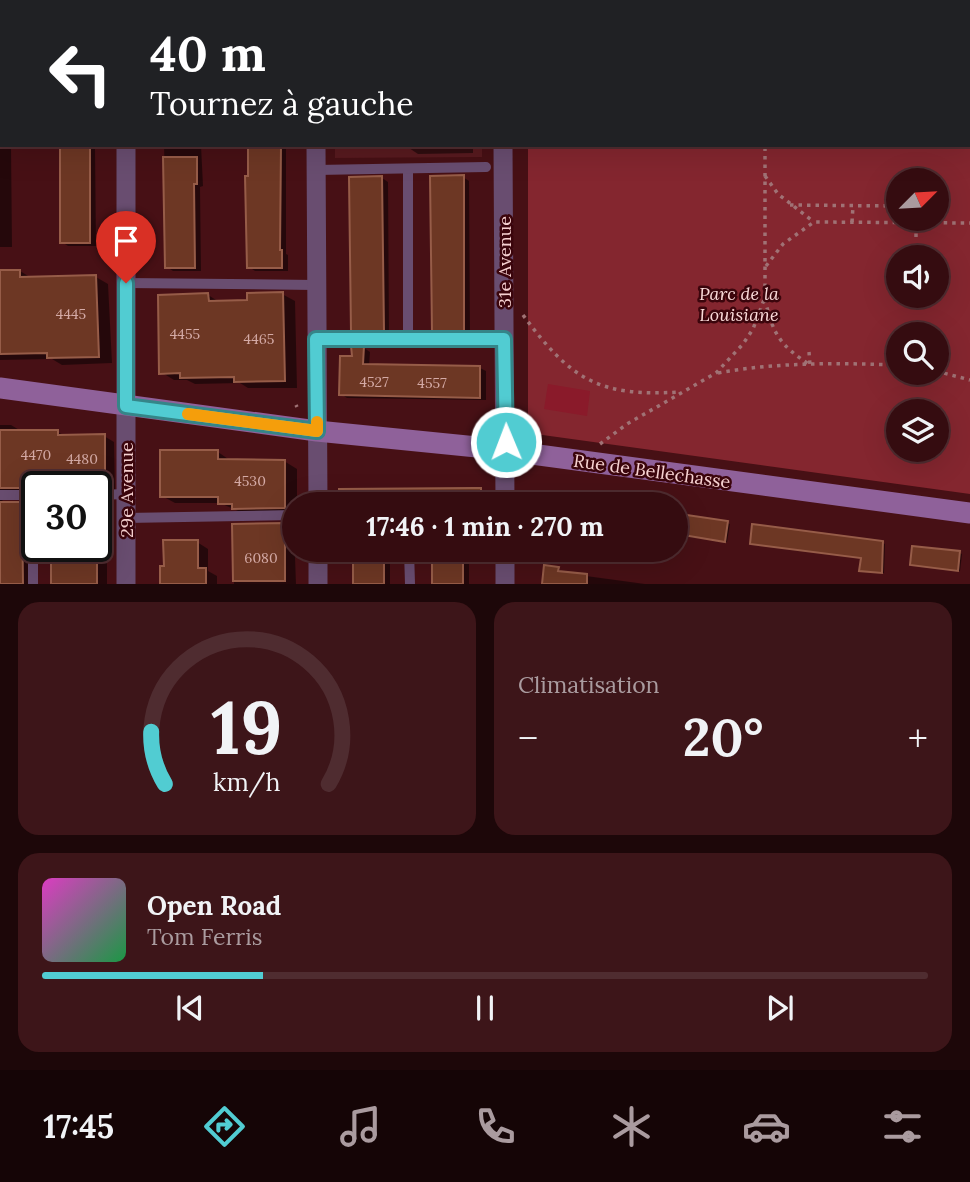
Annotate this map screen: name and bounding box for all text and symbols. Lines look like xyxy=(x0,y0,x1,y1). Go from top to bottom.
text: 40 m xyxy=(150,22,266,84)
icon: left xyxy=(35,28,126,119)
text: Tournez à gauche xyxy=(150,83,414,124)
north arrow xyxy=(886,168,948,231)
map controls xyxy=(886,168,949,462)
pin xyxy=(96,211,156,283)
street label: 31e Avenue xyxy=(493,216,516,308)
icon: arrive xyxy=(107,222,145,260)
button: sound xyxy=(886,245,949,308)
park label: Parc de la Louisiane xyxy=(699,282,779,326)
house number: 4445 xyxy=(56,305,86,323)
button: search xyxy=(886,322,949,385)
house number: 4455 xyxy=(170,325,200,343)
house number: 4465 xyxy=(244,330,274,348)
house number: 4527 xyxy=(359,373,389,391)
house number: 4557 xyxy=(417,374,447,392)
button: layers xyxy=(886,399,949,462)
position arrow xyxy=(469,405,543,479)
street label: 29e Avenue xyxy=(115,442,138,538)
house number: 4470 xyxy=(21,446,51,464)
street label: Rue de Bellechasse xyxy=(572,449,732,493)
house number: 4480 xyxy=(66,450,98,468)
speed limit sign: 30 xyxy=(21,471,112,562)
house number: 4530 xyxy=(234,472,266,490)
text: 17:46 · 1 min · 270 m xyxy=(366,510,604,543)
house number: 6080 xyxy=(244,549,278,567)
text: Climatisation xyxy=(518,670,660,699)
text: 19 xyxy=(211,682,283,775)
text: 20° xyxy=(683,704,763,770)
text: − xyxy=(518,714,538,762)
text: + xyxy=(908,714,928,762)
text: km/h xyxy=(213,766,281,798)
text: Open Road xyxy=(147,889,281,922)
text: Tom Ferris xyxy=(147,922,262,951)
icon: previous xyxy=(171,989,209,1027)
icon: pause xyxy=(466,989,504,1027)
icon: next xyxy=(761,989,799,1027)
icon: directions xyxy=(200,1102,249,1151)
icon: music xyxy=(336,1102,385,1151)
icon: phone xyxy=(471,1102,520,1151)
icon: climate xyxy=(607,1102,656,1151)
icon: car xyxy=(742,1102,791,1151)
icon: filters xyxy=(878,1102,927,1151)
text: 17:45 xyxy=(43,1106,114,1147)

